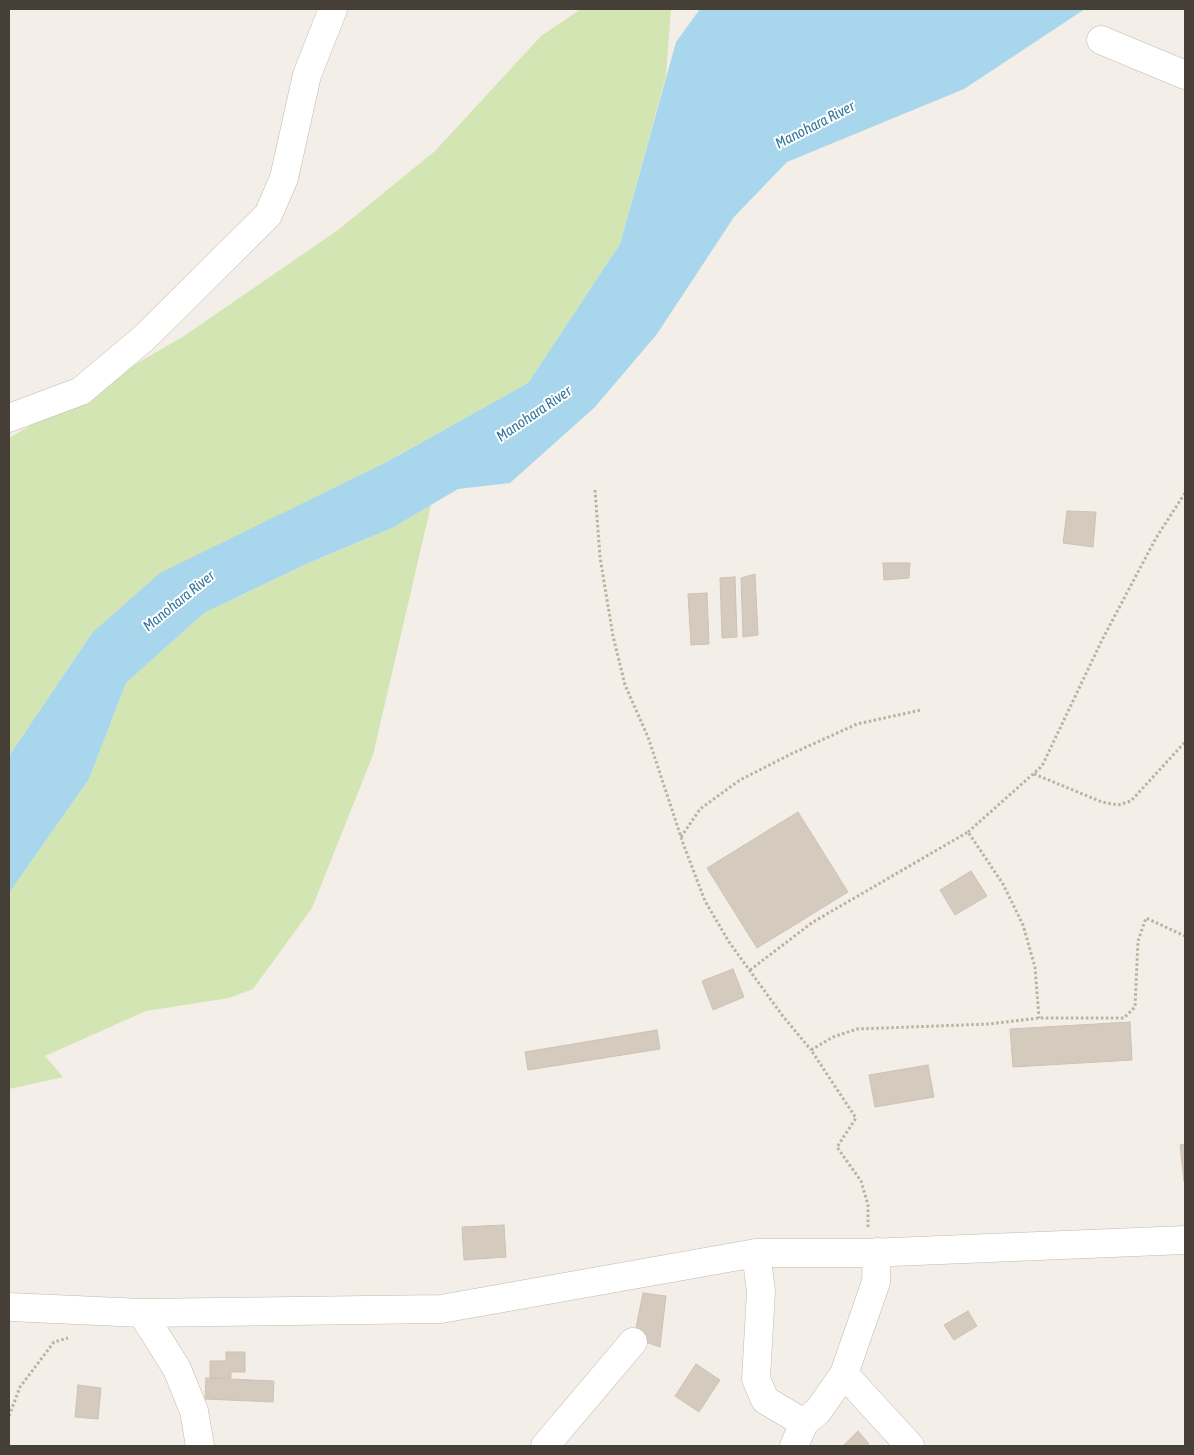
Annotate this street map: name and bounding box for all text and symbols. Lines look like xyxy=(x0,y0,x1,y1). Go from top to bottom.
water label: Manohara River xyxy=(772,97,858,153)
water label: Manohara River xyxy=(493,382,575,446)
water label: Manohara River xyxy=(140,567,218,635)

